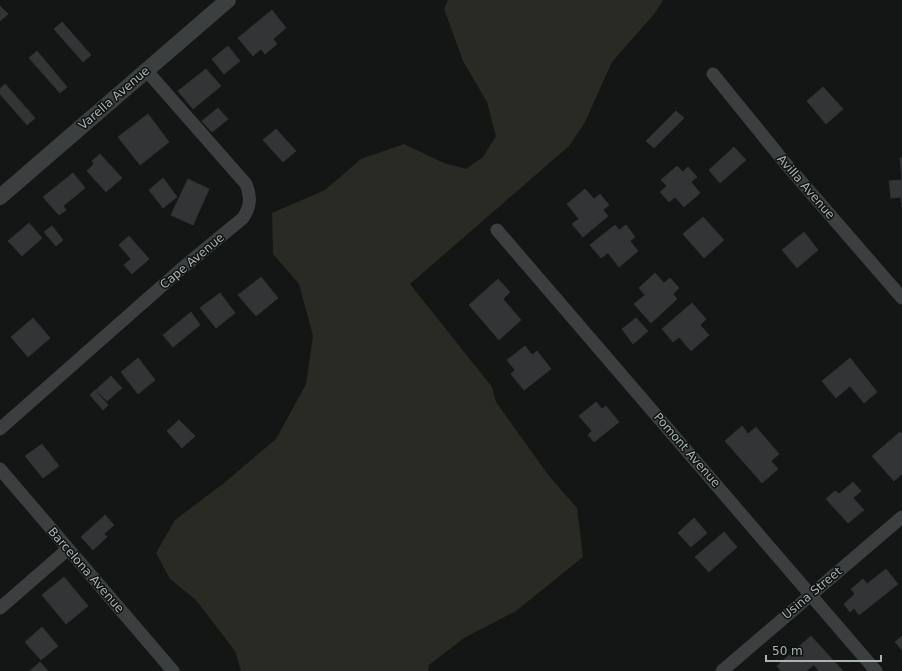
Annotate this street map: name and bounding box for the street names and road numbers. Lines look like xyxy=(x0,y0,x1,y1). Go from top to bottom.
street label: Varella Avenue xyxy=(76,63,152,133)
street label: Avilla Avenue xyxy=(774,152,838,222)
street label: Cape Avenue xyxy=(157,230,227,292)
street label: Pomont Avenue xyxy=(651,410,723,490)
street label: Barcelona Avenue xyxy=(45,525,127,615)
street label: Usina Street xyxy=(779,564,845,622)

